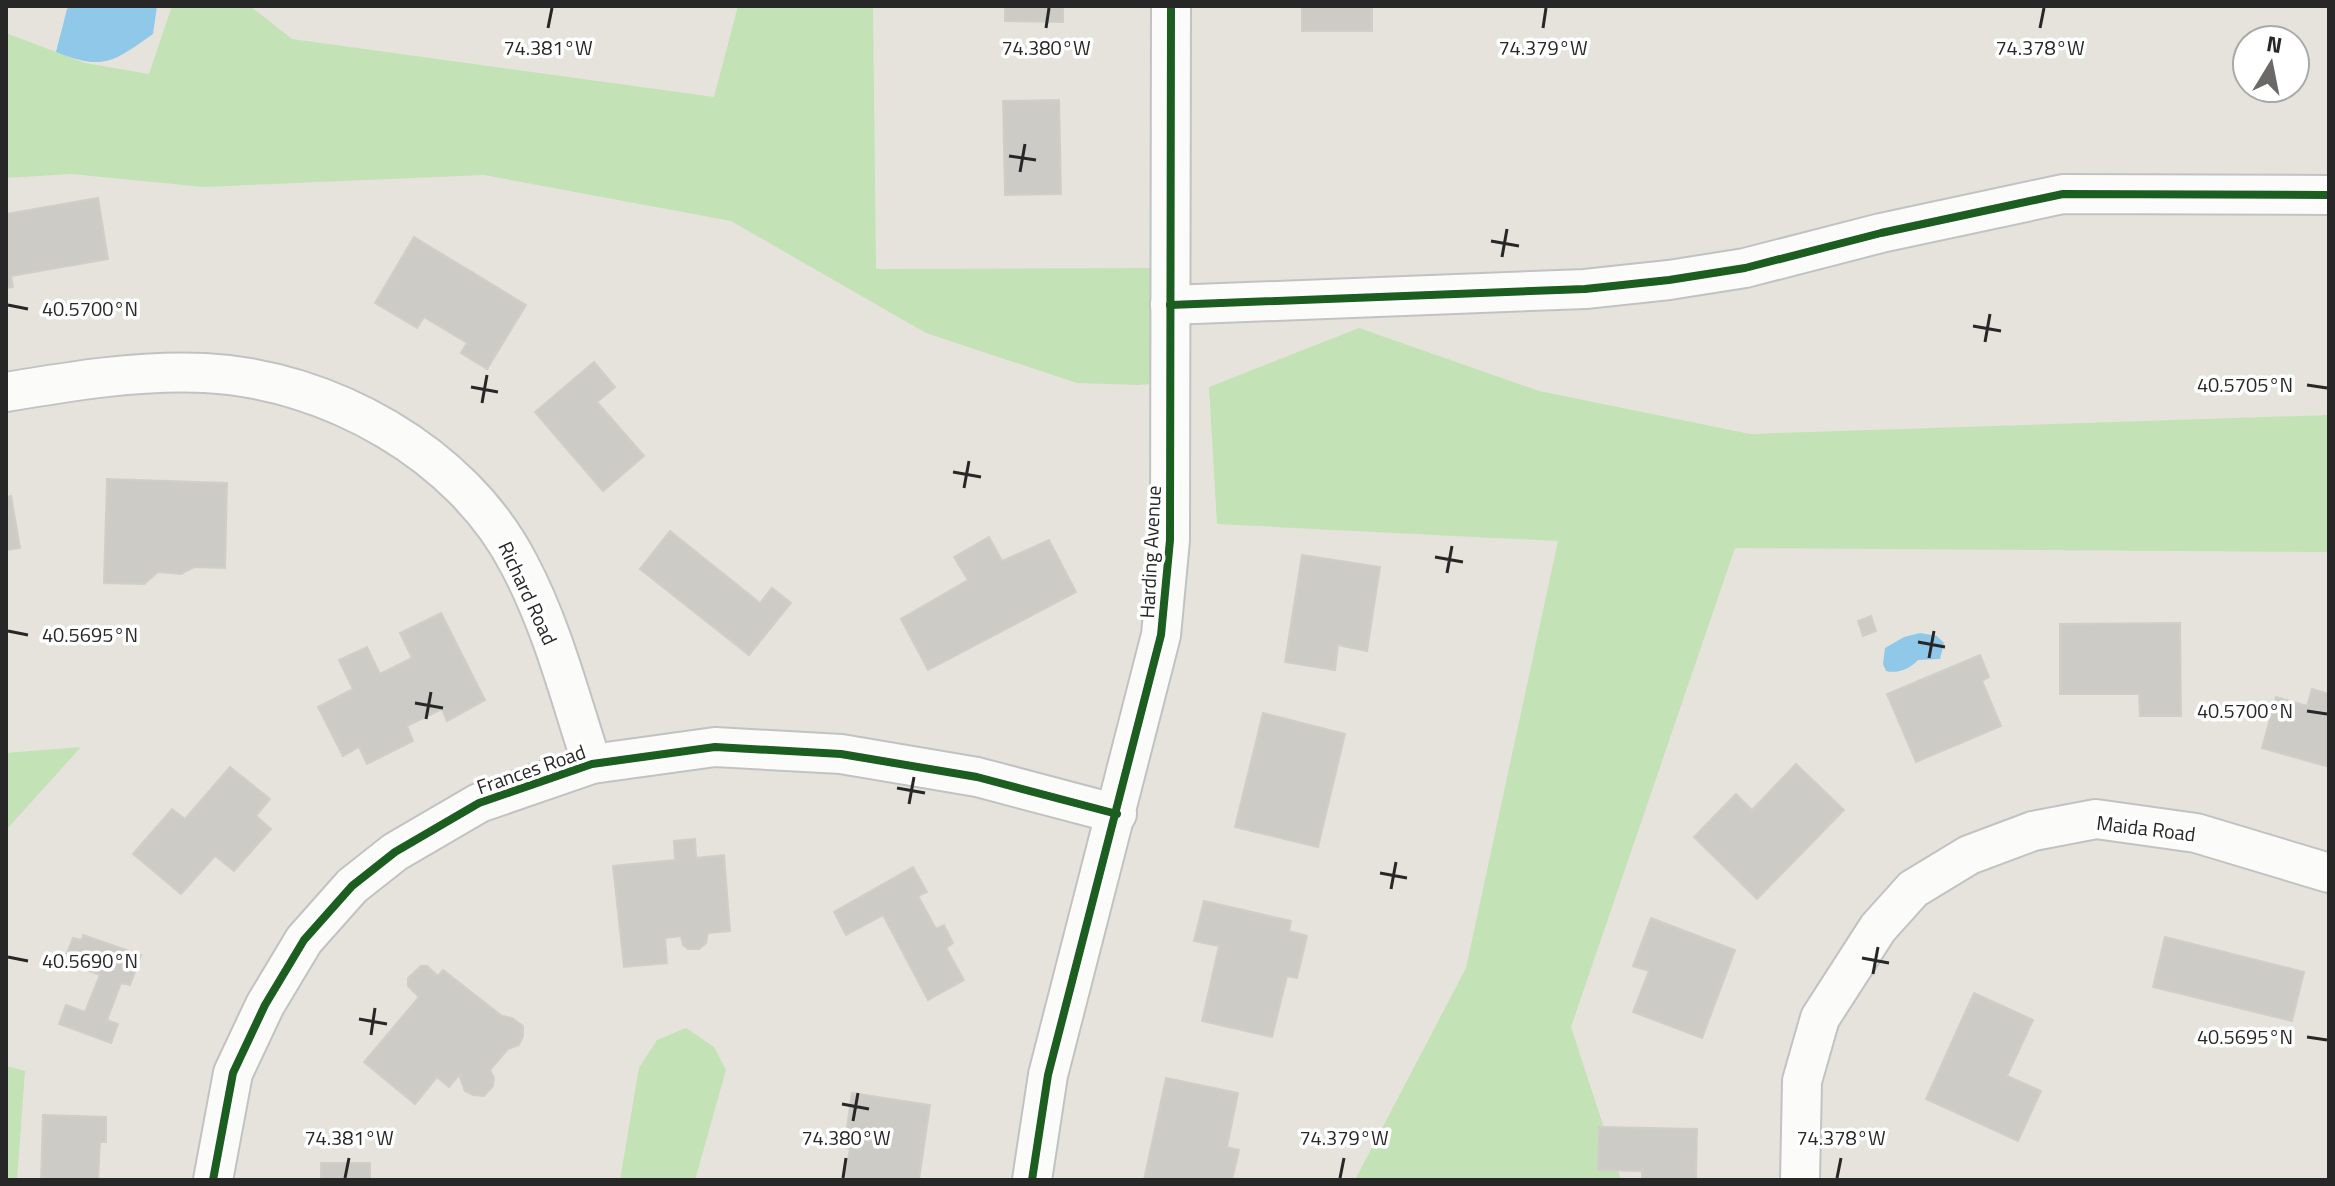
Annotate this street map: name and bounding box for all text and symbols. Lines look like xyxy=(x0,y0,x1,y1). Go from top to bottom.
north arrow xyxy=(2231,24,2311,104)
text: N xyxy=(2264,26,2285,62)
text: 74.381°W xyxy=(503,32,593,63)
text: 74.380°W xyxy=(1001,32,1091,63)
text: 74.379°W xyxy=(1498,32,1588,63)
text: 74.378°W xyxy=(1995,32,2085,63)
text: 40.5700°N xyxy=(42,293,138,324)
text: 40.5705°N xyxy=(2197,369,2293,400)
street label: Harding Avenue xyxy=(1131,485,1169,619)
street label: Richard Road xyxy=(490,536,566,650)
text: 40.5695°N xyxy=(42,619,138,650)
text: 40.5700°N xyxy=(2197,695,2293,726)
street label: Frances Road xyxy=(472,736,590,802)
street label: Maida Road xyxy=(2095,807,2197,849)
text: 40.5690°N xyxy=(42,945,138,976)
text: 40.5695°N xyxy=(2197,1021,2293,1052)
text: 74.381°W xyxy=(304,1122,394,1153)
text: 74.380°W xyxy=(801,1122,891,1153)
text: 74.379°W xyxy=(1299,1122,1389,1153)
text: 74.378°W xyxy=(1796,1122,1886,1153)

